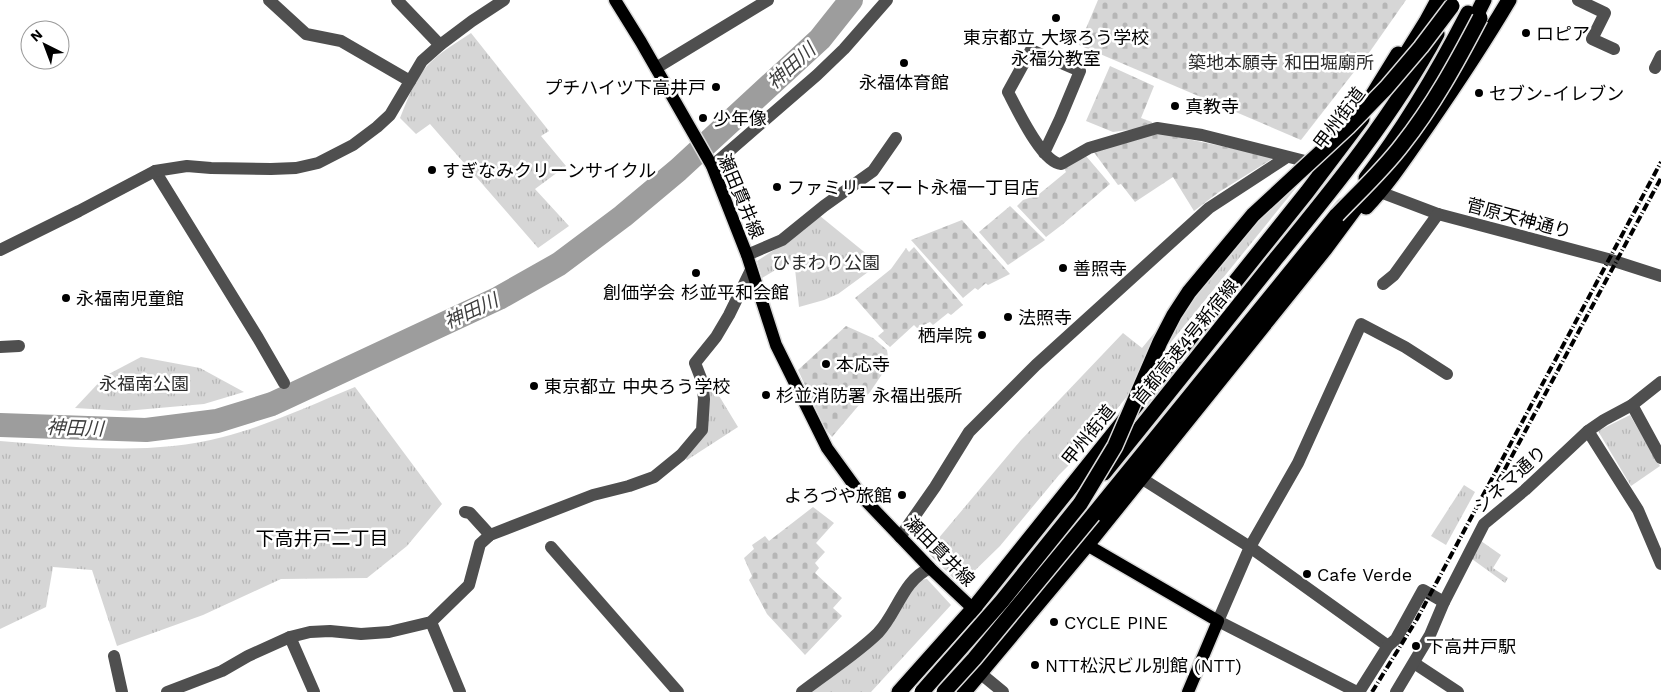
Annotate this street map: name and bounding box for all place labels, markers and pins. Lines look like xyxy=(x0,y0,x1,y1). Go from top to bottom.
marker: 東京都立 大塚ろう学校 永福分教室 xyxy=(1050,12,1062,24)
place label: ロピア xyxy=(1536,23,1590,44)
place label: 東京都立 大塚ろう学校 永福分教室 xyxy=(963,27,1149,69)
marker: ロピア xyxy=(1520,27,1532,39)
marker: 永福体育館 xyxy=(898,57,910,69)
place label: 永福体育館 xyxy=(859,72,949,93)
place label: プチハイツ下高井戸 xyxy=(544,77,706,98)
marker: プチハイツ下高井戸 xyxy=(710,81,722,93)
place label: セブン-イレブン xyxy=(1489,83,1624,104)
marker: セブン-イレブン xyxy=(1473,87,1485,99)
place label: 真教寺 xyxy=(1185,96,1239,117)
marker: 真教寺 xyxy=(1169,100,1181,112)
place label: 少年像 xyxy=(713,108,767,129)
marker: 少年像 xyxy=(697,112,709,124)
place label: すぎなみクリーンサイクル xyxy=(442,160,656,181)
marker: すぎなみクリーンサイクル xyxy=(426,164,438,176)
place label: ファミリーマート永福一丁目店 xyxy=(787,177,1039,198)
marker: ファミリーマート永福一丁目店 xyxy=(771,181,783,193)
place label: 善照寺 xyxy=(1073,258,1127,279)
marker: 善照寺 xyxy=(1057,262,1069,274)
marker: 創価学会 杉並平和会館 xyxy=(690,267,702,279)
place label: 創価学会 杉並平和会館 xyxy=(603,282,789,303)
place label: 永福南児童館 xyxy=(76,288,184,309)
marker: 永福南児童館 xyxy=(60,292,72,304)
place label: 法照寺 xyxy=(1018,307,1072,328)
marker: 法照寺 xyxy=(1002,311,1014,323)
place label: 栖岸院 xyxy=(918,325,972,346)
marker: 栖岸院 xyxy=(976,329,988,341)
place label: 本応寺 xyxy=(836,354,890,375)
marker: 本応寺 xyxy=(820,358,832,370)
place label: 東京都立 中央ろう学校 xyxy=(544,376,730,397)
marker: 東京都立 中央ろう学校 xyxy=(528,380,540,392)
place label: 杉並消防署 永福出張所 xyxy=(776,385,962,406)
marker: 杉並消防署 永福出張所 xyxy=(760,389,772,401)
place label: よろづや旅館 xyxy=(784,485,892,506)
marker: よろづや旅館 xyxy=(896,489,908,501)
place label: Cafe Verde xyxy=(1317,564,1412,585)
marker: Cafe Verde xyxy=(1301,568,1313,580)
place label: CYCLE PINE xyxy=(1064,612,1168,633)
marker: CYCLE PINE xyxy=(1048,616,1060,628)
place label: 下高井戸駅 xyxy=(1426,636,1516,657)
marker: 下高井戸駅 xyxy=(1410,640,1422,652)
place label: NTT松沢ビル別館 (NTT) xyxy=(1045,655,1242,676)
marker: NTT松沢ビル別館 (NTT) xyxy=(1029,659,1041,671)

